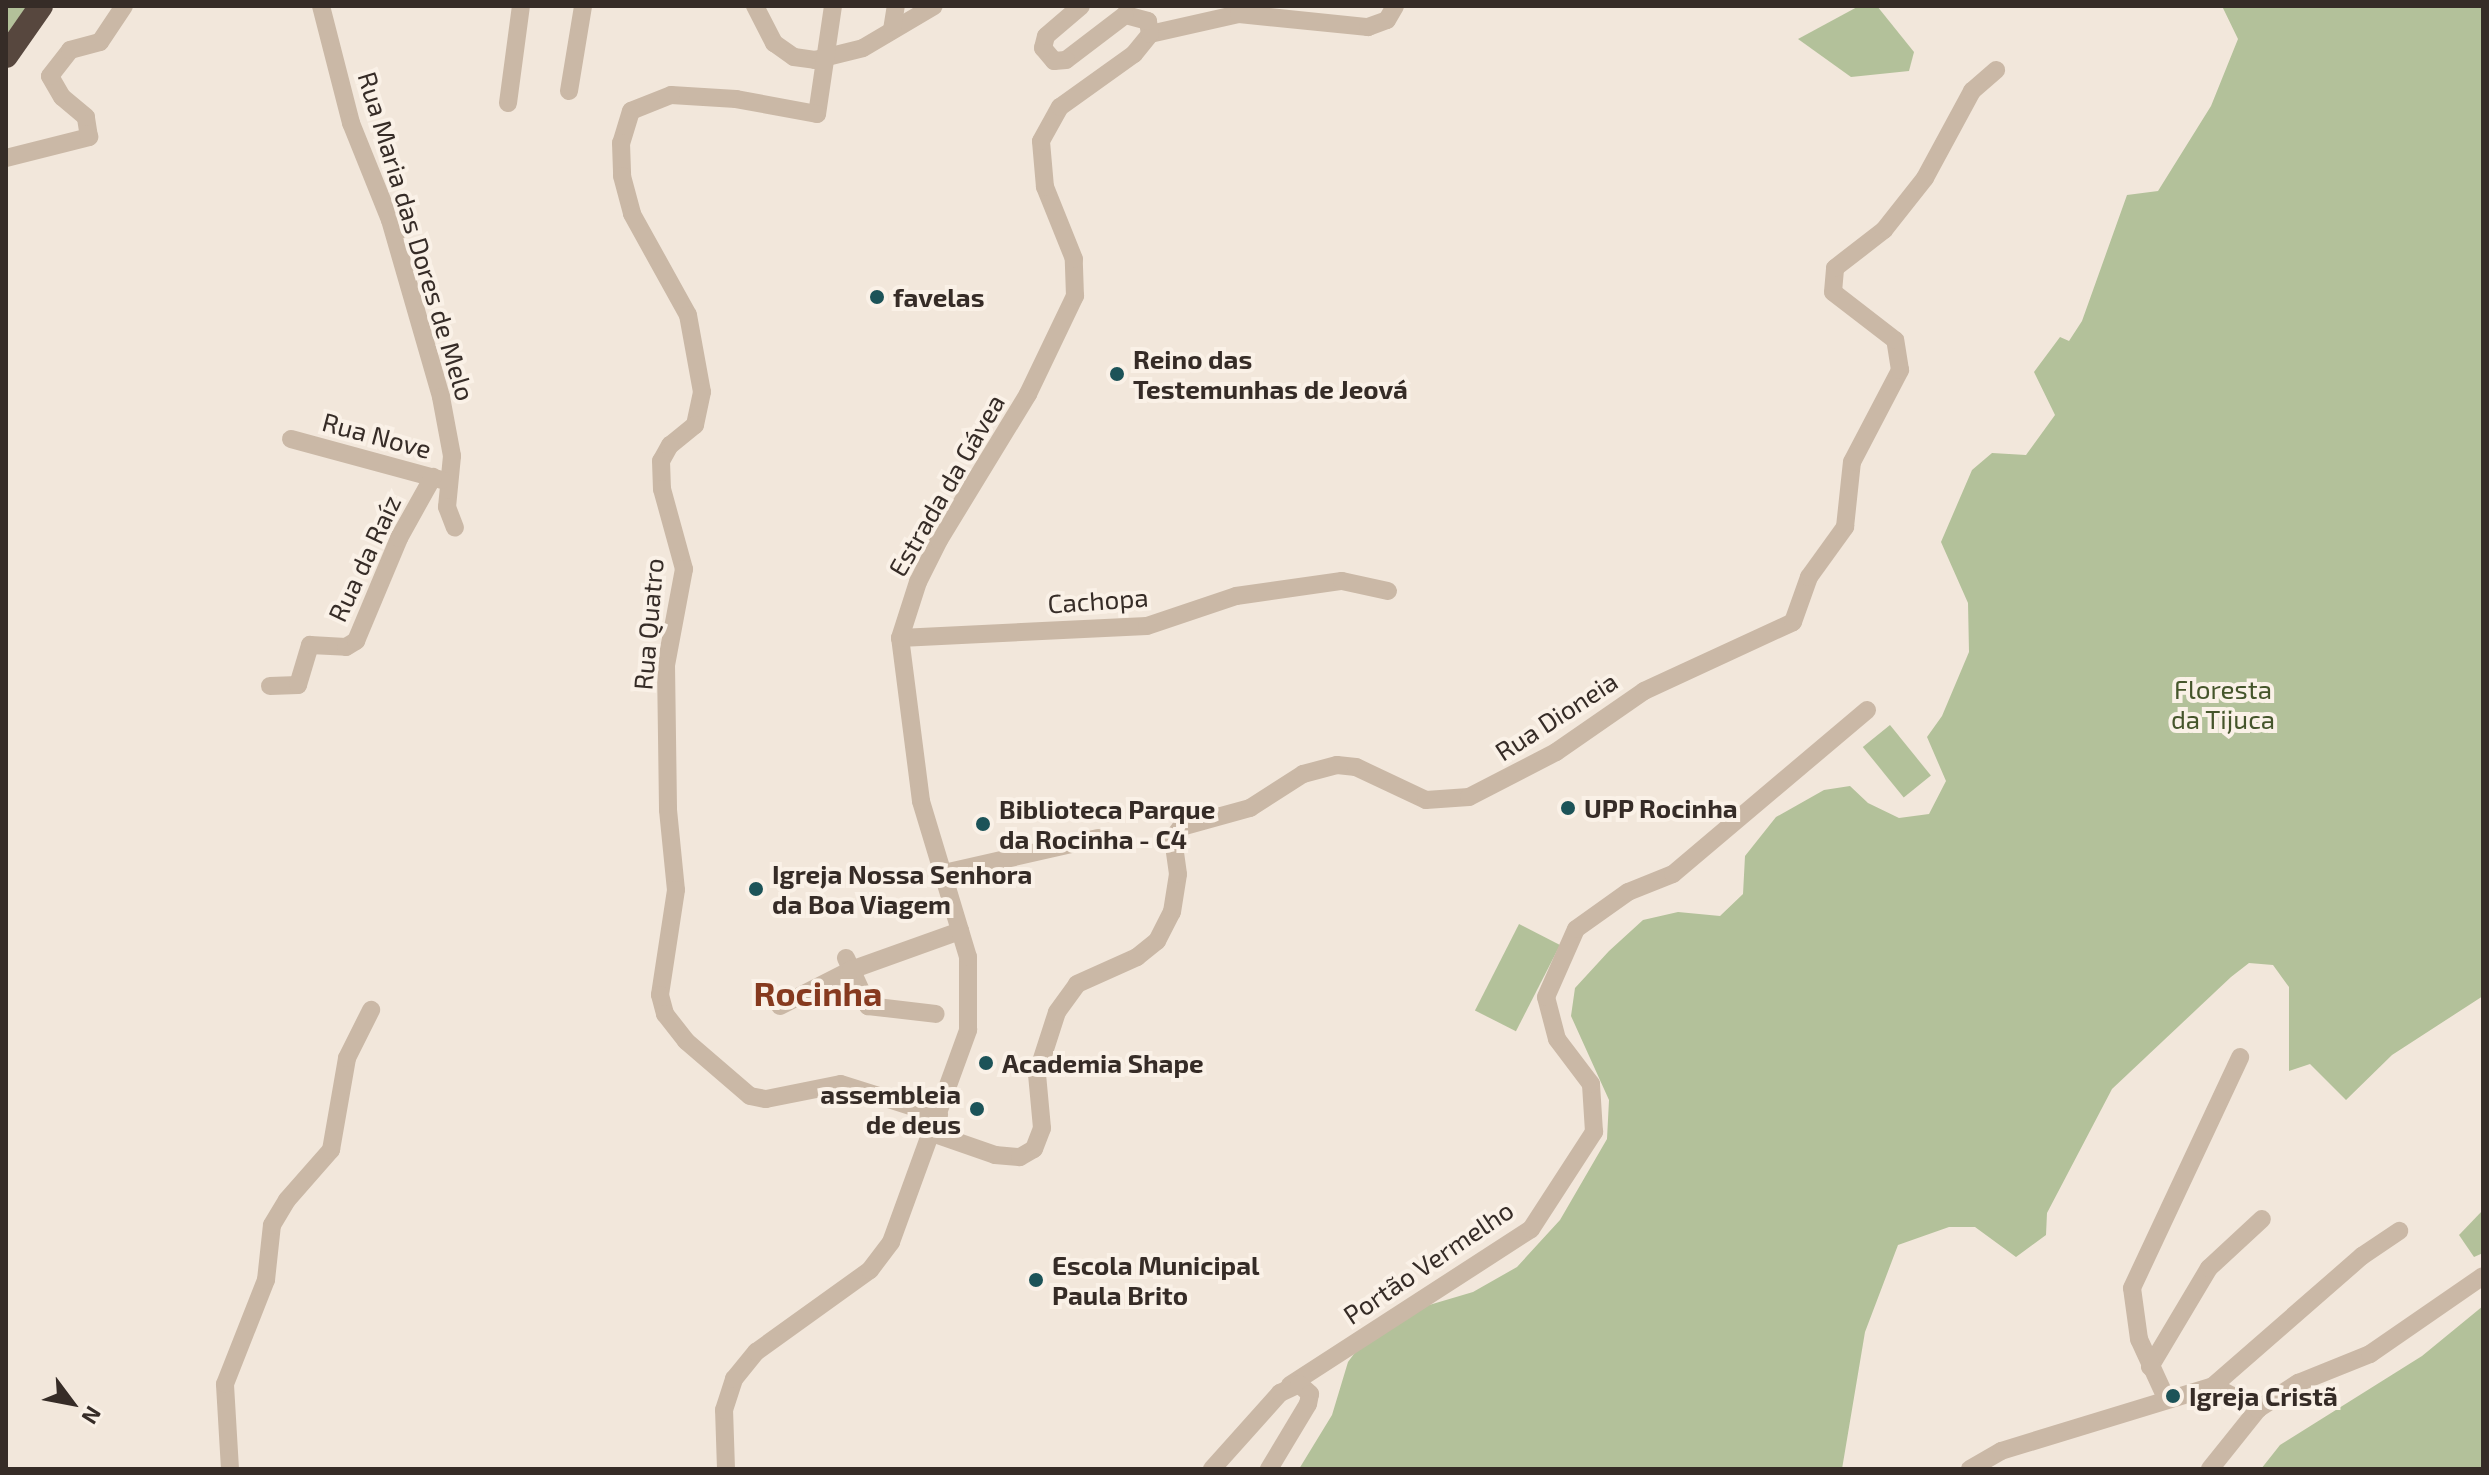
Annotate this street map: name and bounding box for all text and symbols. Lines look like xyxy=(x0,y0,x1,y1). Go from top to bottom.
street label: Rua Maria das Dores de Melo xyxy=(352,68,482,404)
place label: favelas xyxy=(893,281,984,313)
marker: favelas xyxy=(868,288,886,306)
place label: Reino das Testemunhas de Jeová xyxy=(1133,343,1408,404)
marker: Reino das Testemunhas de Jeová xyxy=(1108,365,1126,383)
street label: Estrada da Gávea xyxy=(881,389,1011,581)
street label: Rua Nove xyxy=(319,406,435,464)
street label: Rua da Raíz xyxy=(321,490,407,626)
street label: Rua Quatro xyxy=(627,557,669,691)
street label: Cachopa xyxy=(1047,581,1149,619)
street label: Rua Dioneia xyxy=(1489,665,1623,767)
park label: Floresta da Tijuca xyxy=(2171,673,2275,734)
place label: UPP Rocinha xyxy=(1584,792,1738,824)
place label: Biblioteca Parque da Rocinha - C4 xyxy=(999,793,1215,854)
marker: UPP Rocinha xyxy=(1559,799,1577,817)
marker: Biblioteca Parque da Rocinha - C4 xyxy=(974,815,992,833)
place label: Igreja Nossa Senhora da Boa Viagem xyxy=(772,858,1032,920)
marker: Igreja Nossa Senhora da Boa Viagem xyxy=(747,880,765,898)
district label: Rocinha xyxy=(754,973,882,1013)
place label: Academia Shape xyxy=(1002,1047,1204,1079)
marker: Academia Shape xyxy=(977,1054,995,1072)
place label: assembleia de deus xyxy=(820,1078,961,1140)
marker: assembleia de deus xyxy=(968,1100,986,1118)
street label: Portão Vermelho xyxy=(1337,1194,1519,1330)
place label: Escola Municipal Paula Brito xyxy=(1052,1249,1260,1310)
marker: Escola Municipal Paula Brito xyxy=(1027,1271,1045,1289)
north arrow xyxy=(32,1363,112,1443)
place label: Igreja Cristã xyxy=(2189,1380,2338,1412)
marker: Igreja Cristã xyxy=(2164,1387,2182,1405)
text: N xyxy=(77,1402,108,1429)

